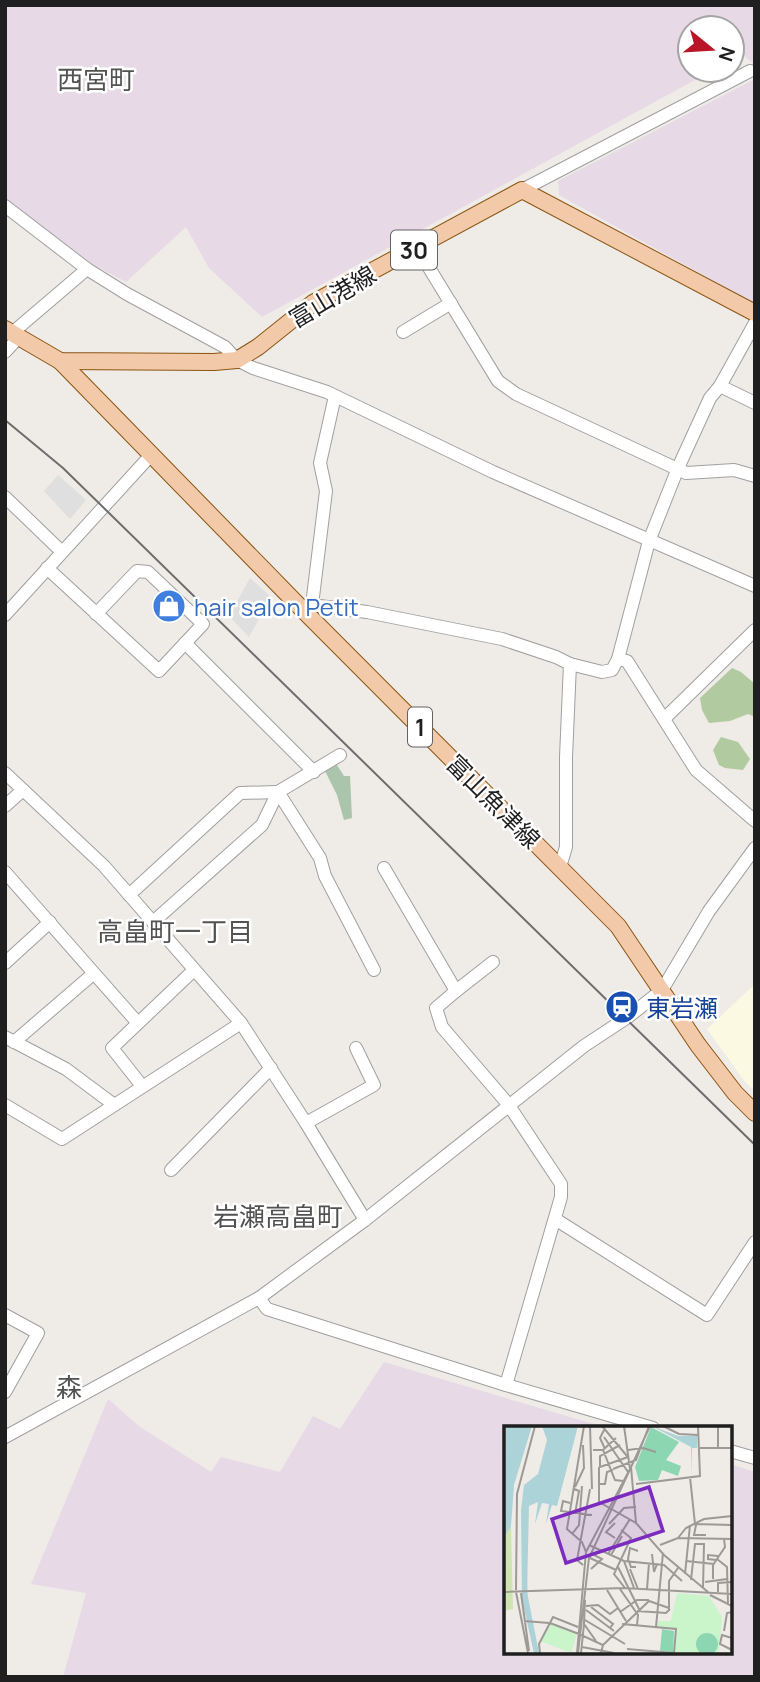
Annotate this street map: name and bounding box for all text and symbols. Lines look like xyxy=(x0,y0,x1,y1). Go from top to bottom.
north arrow xyxy=(676,14,746,84)
text: N xyxy=(713,44,742,65)
district label: 西宮町 xyxy=(57,61,135,97)
road number: 30 xyxy=(391,230,437,270)
street label: 富山港線 xyxy=(282,257,382,335)
shop icon: hair salon Petit xyxy=(150,587,188,625)
place label: hair salon Petit xyxy=(194,590,359,623)
road number: 1 xyxy=(408,708,432,747)
street label: 富山魚津線 xyxy=(440,747,548,855)
district label: 高畠町一丁目 xyxy=(97,913,253,949)
station icon: 東岩瀬 xyxy=(603,988,641,1026)
place label: 東岩瀬 xyxy=(646,991,718,1024)
district label: 岩瀬高畠町 xyxy=(213,1198,343,1234)
district label: 森 xyxy=(56,1369,82,1405)
inset map xyxy=(504,1426,732,1654)

